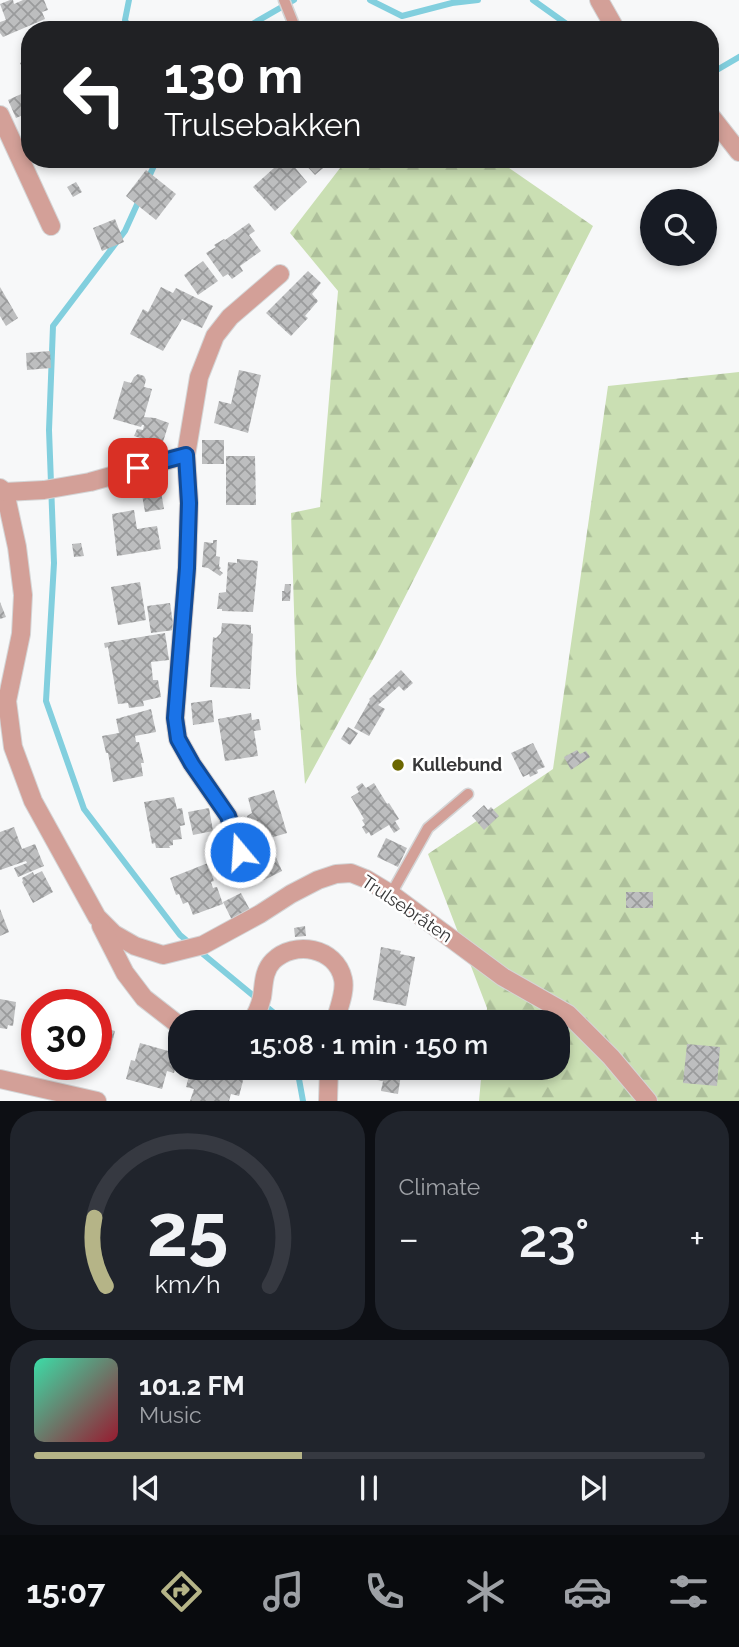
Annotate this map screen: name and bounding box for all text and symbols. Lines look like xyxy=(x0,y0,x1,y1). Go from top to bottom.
text: 130 m xyxy=(164,47,303,104)
icon: left xyxy=(49,49,140,140)
text: Trulsebakken xyxy=(164,106,362,143)
map controls xyxy=(640,189,717,266)
button: search xyxy=(640,189,717,266)
pin xyxy=(108,438,168,498)
icon: arrive xyxy=(119,449,157,487)
place label: Kullebund xyxy=(412,754,502,775)
marker: Kullebund xyxy=(390,757,406,773)
position arrow xyxy=(203,815,277,889)
street label: Trulsebråten xyxy=(358,871,457,947)
speed limit sign: 30 xyxy=(21,989,112,1080)
text: 15:08 · 1 min · 150 m xyxy=(250,1030,488,1060)
text: Climate xyxy=(399,1173,480,1200)
text: 25 xyxy=(147,1189,228,1274)
text: 23° xyxy=(519,1208,589,1269)
text: − xyxy=(399,1216,419,1261)
text: + xyxy=(689,1216,705,1261)
text: km/h xyxy=(154,1269,220,1299)
text: 101.2 FM xyxy=(139,1371,245,1401)
text: Music xyxy=(139,1401,202,1428)
icon: previous xyxy=(127,1469,165,1507)
icon: pause xyxy=(350,1469,388,1507)
icon: next xyxy=(574,1469,612,1507)
icon: directions xyxy=(157,1567,206,1616)
icon: music xyxy=(259,1567,308,1616)
icon: phone xyxy=(360,1567,409,1616)
icon: climate xyxy=(461,1567,510,1616)
icon: car xyxy=(563,1567,612,1616)
icon: filters xyxy=(664,1567,713,1616)
text: 15:07 xyxy=(26,1573,105,1610)

